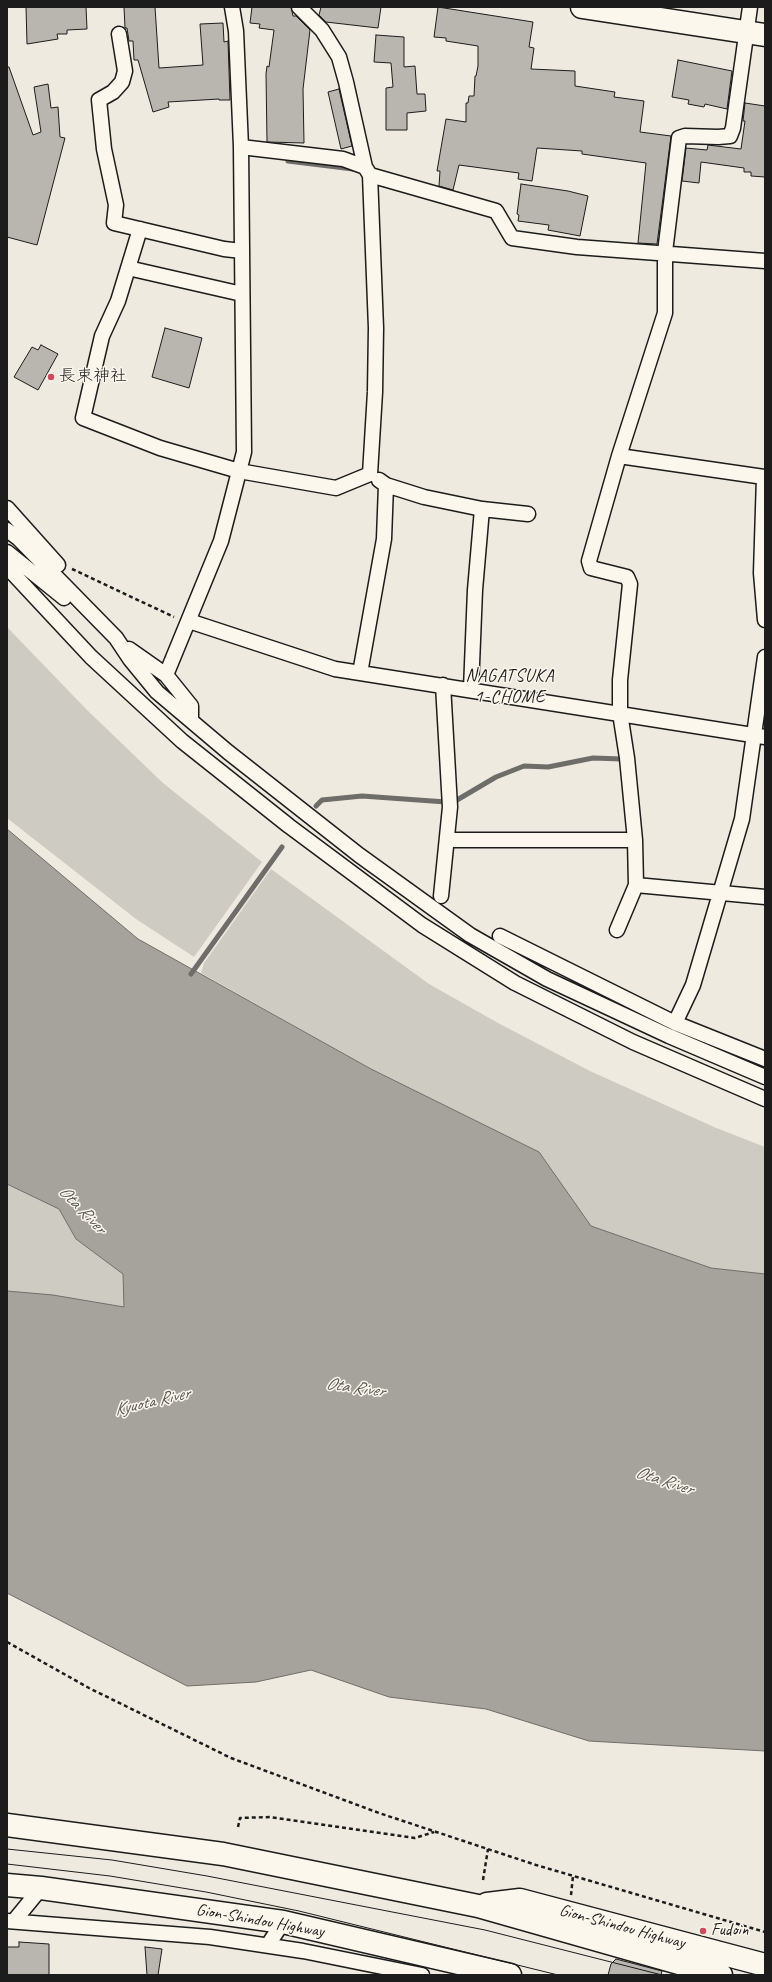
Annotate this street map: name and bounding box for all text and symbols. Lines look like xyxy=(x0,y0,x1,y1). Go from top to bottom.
place label: 長束神社 xyxy=(59,367,127,387)
marker: 長束神社 xyxy=(46,372,56,382)
district label: NAGATSUKA 1-CHOME xyxy=(465,665,555,708)
water label: Ota River xyxy=(54,1181,110,1239)
water label: Ota River xyxy=(324,1373,386,1403)
water label: Kyuota River xyxy=(112,1383,192,1421)
water label: Ota River xyxy=(633,1462,695,1500)
street label: Gion-Shindou Highway xyxy=(195,1900,325,1942)
street label: Gion-Shindou Highway xyxy=(557,1900,687,1954)
place label: Fudoin xyxy=(711,1921,748,1941)
marker: Fudoin xyxy=(698,1926,708,1936)

